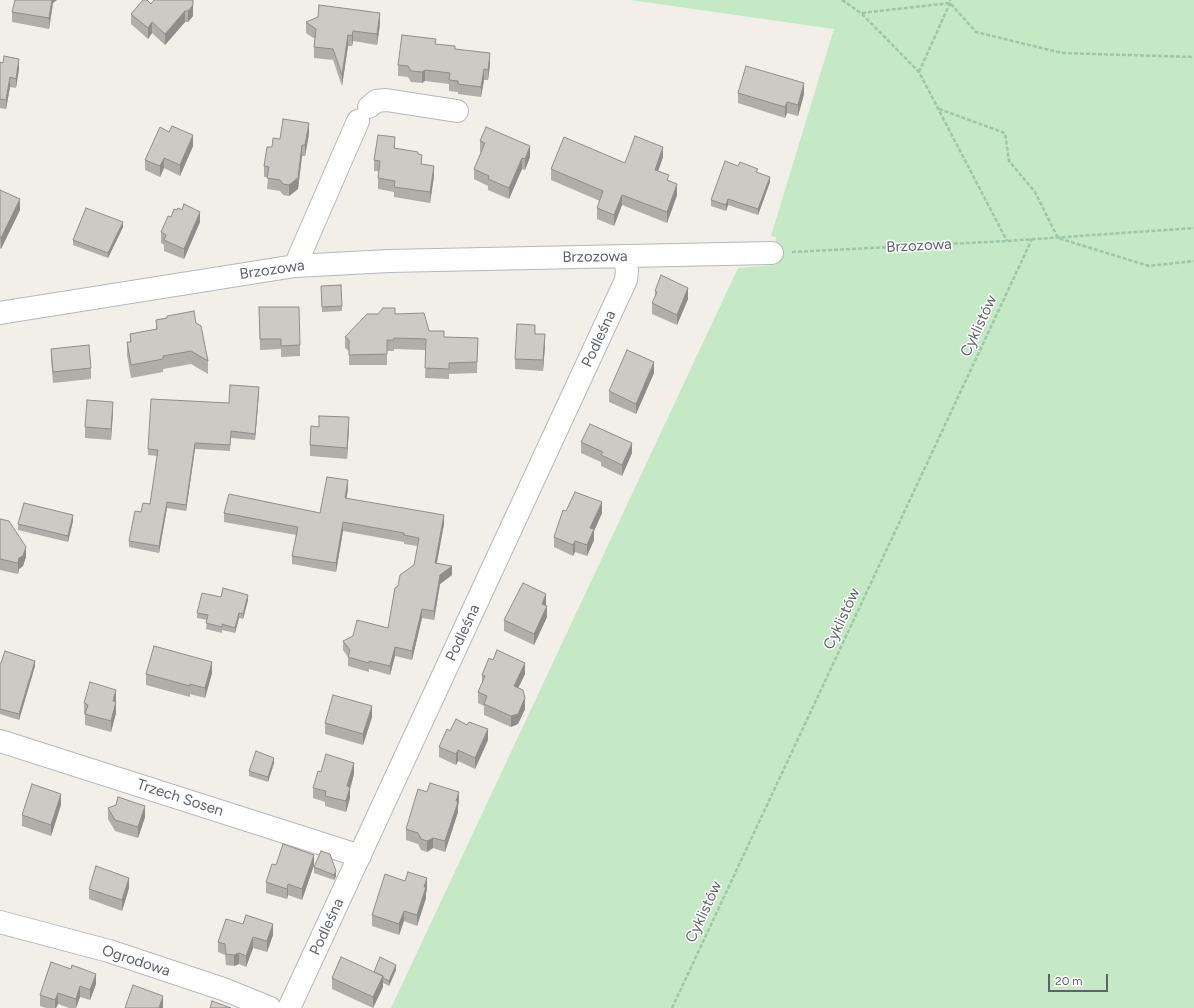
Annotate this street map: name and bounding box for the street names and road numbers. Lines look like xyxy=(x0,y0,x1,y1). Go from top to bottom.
street label: Brzozowa xyxy=(886,235,952,257)
street label: Brzozowa xyxy=(562,247,628,267)
street label: Brzozowa xyxy=(238,257,306,283)
street label: Cyklistów xyxy=(957,292,1001,360)
street label: Podleśna xyxy=(578,308,620,370)
street label: Cyklistów xyxy=(820,585,864,653)
street label: Podleśna xyxy=(442,602,484,664)
street label: Trzech Sosen xyxy=(134,776,226,820)
street label: Cyklistów xyxy=(682,878,726,946)
street label: Podleśna xyxy=(306,896,348,958)
street label: Ogrodowa xyxy=(100,942,172,980)

